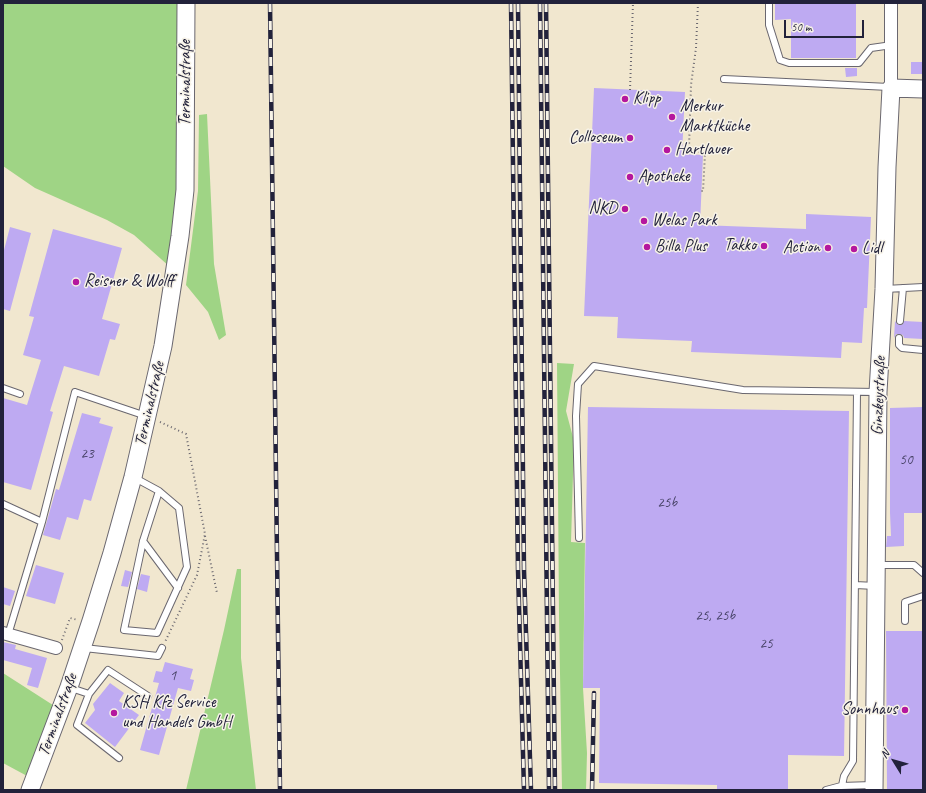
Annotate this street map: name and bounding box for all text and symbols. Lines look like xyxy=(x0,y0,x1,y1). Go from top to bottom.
scale bar xyxy=(786,12,866,38)
text: 50 m xyxy=(791,19,811,35)
street label: Terminalstraße xyxy=(176,40,196,126)
place label: Klipp xyxy=(633,89,661,109)
marker: Klipp xyxy=(620,94,630,104)
place label: Merkur Marktküche xyxy=(680,97,749,137)
marker: Merkur Marktküche xyxy=(667,112,677,122)
place label: Colloseum xyxy=(569,128,622,148)
marker: Colloseum xyxy=(625,133,635,143)
place label: Hartlauer xyxy=(675,140,731,160)
marker: Hartlauer xyxy=(662,145,672,155)
place label: Apotheke xyxy=(638,167,690,187)
marker: Apotheke xyxy=(625,172,635,182)
place label: NKD xyxy=(589,199,617,219)
marker: NKD xyxy=(620,204,630,214)
place label: Welas Park xyxy=(652,211,717,231)
marker: Welas Park xyxy=(639,216,649,226)
place label: Takko xyxy=(724,236,756,256)
place label: Billa Plus xyxy=(655,237,707,257)
place label: Action xyxy=(783,238,820,258)
place label: Lidl xyxy=(862,239,882,259)
marker: Takko xyxy=(759,241,769,251)
marker: Billa Plus xyxy=(642,242,652,252)
marker: Action xyxy=(823,243,833,253)
marker: Lidl xyxy=(849,244,859,254)
place label: Reisner & Wolff xyxy=(84,272,174,292)
marker: Reisner & Wolff xyxy=(71,277,81,287)
street label: Ginzkeystraße xyxy=(867,356,891,436)
street label: Terminalstraße xyxy=(130,360,170,448)
house number: 23 xyxy=(80,445,94,463)
house number: 50 xyxy=(899,451,913,469)
house number: 25b xyxy=(657,494,677,512)
house number: 25, 25b xyxy=(695,607,735,625)
house number: 25 xyxy=(759,635,773,653)
house number: 1 xyxy=(170,667,176,685)
street label: Terminalstraße xyxy=(34,671,82,759)
place label: KSH Kfz Service und Handels GmbH xyxy=(122,693,231,733)
place label: Sonnhaus xyxy=(841,700,897,720)
marker: Sonnhaus xyxy=(900,705,910,715)
marker: KSH Kfz Service und Handels GmbH xyxy=(109,708,119,718)
north arrow xyxy=(874,741,914,781)
text: N xyxy=(877,747,892,761)

